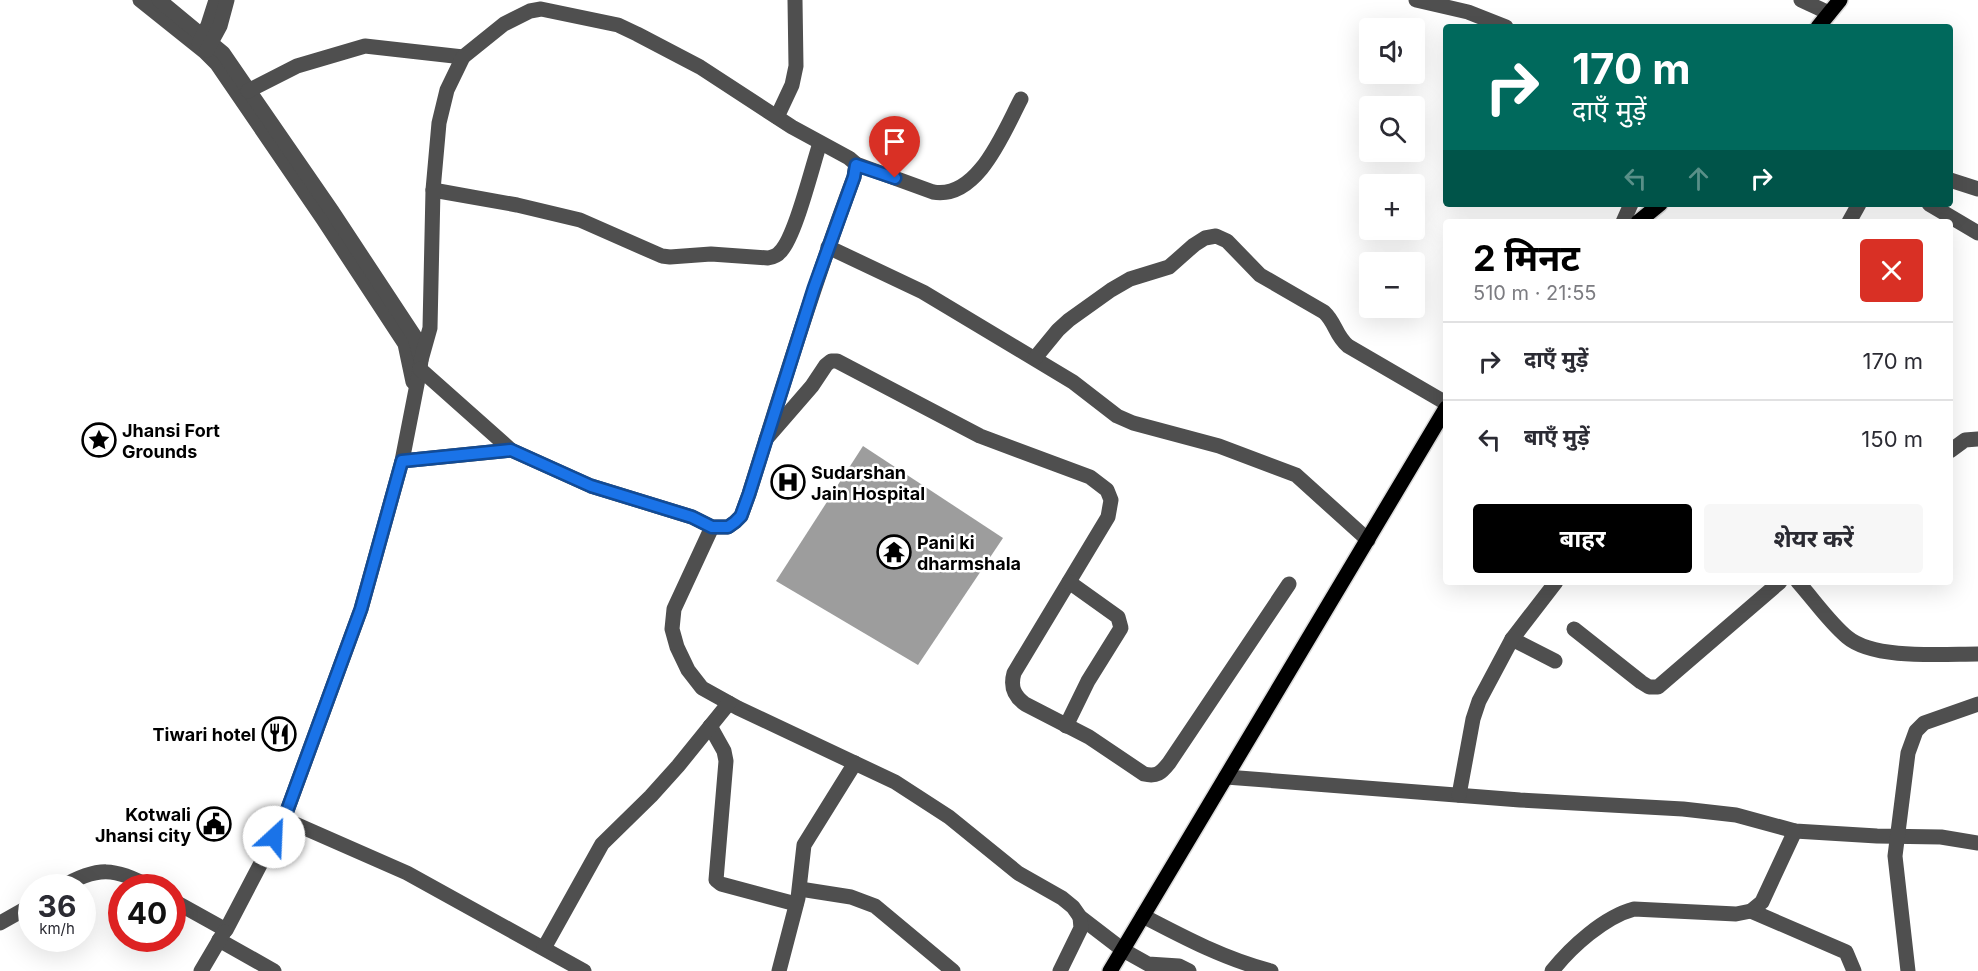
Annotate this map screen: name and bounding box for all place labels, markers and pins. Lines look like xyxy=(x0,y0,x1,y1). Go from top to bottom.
pin xyxy=(869,116,920,178)
place label: Jhansi Fort Grounds xyxy=(122,420,220,462)
place icon: Jhansi Fort Grounds xyxy=(81,422,117,458)
place label: Sudarshan Jain Hospital xyxy=(811,462,925,504)
hospital icon: Sudarshan Jain Hospital xyxy=(770,464,806,500)
place label: Pani ki dharmshala xyxy=(917,532,1021,574)
temple icon: Pani ki dharmshala xyxy=(876,534,912,570)
restaurant icon: Tiwari hotel xyxy=(261,716,297,752)
place label: Tiwari hotel xyxy=(153,724,256,745)
place label: Kotwali Jhansi city xyxy=(95,804,191,846)
public building icon: Kotwali Jhansi city xyxy=(196,806,232,842)

